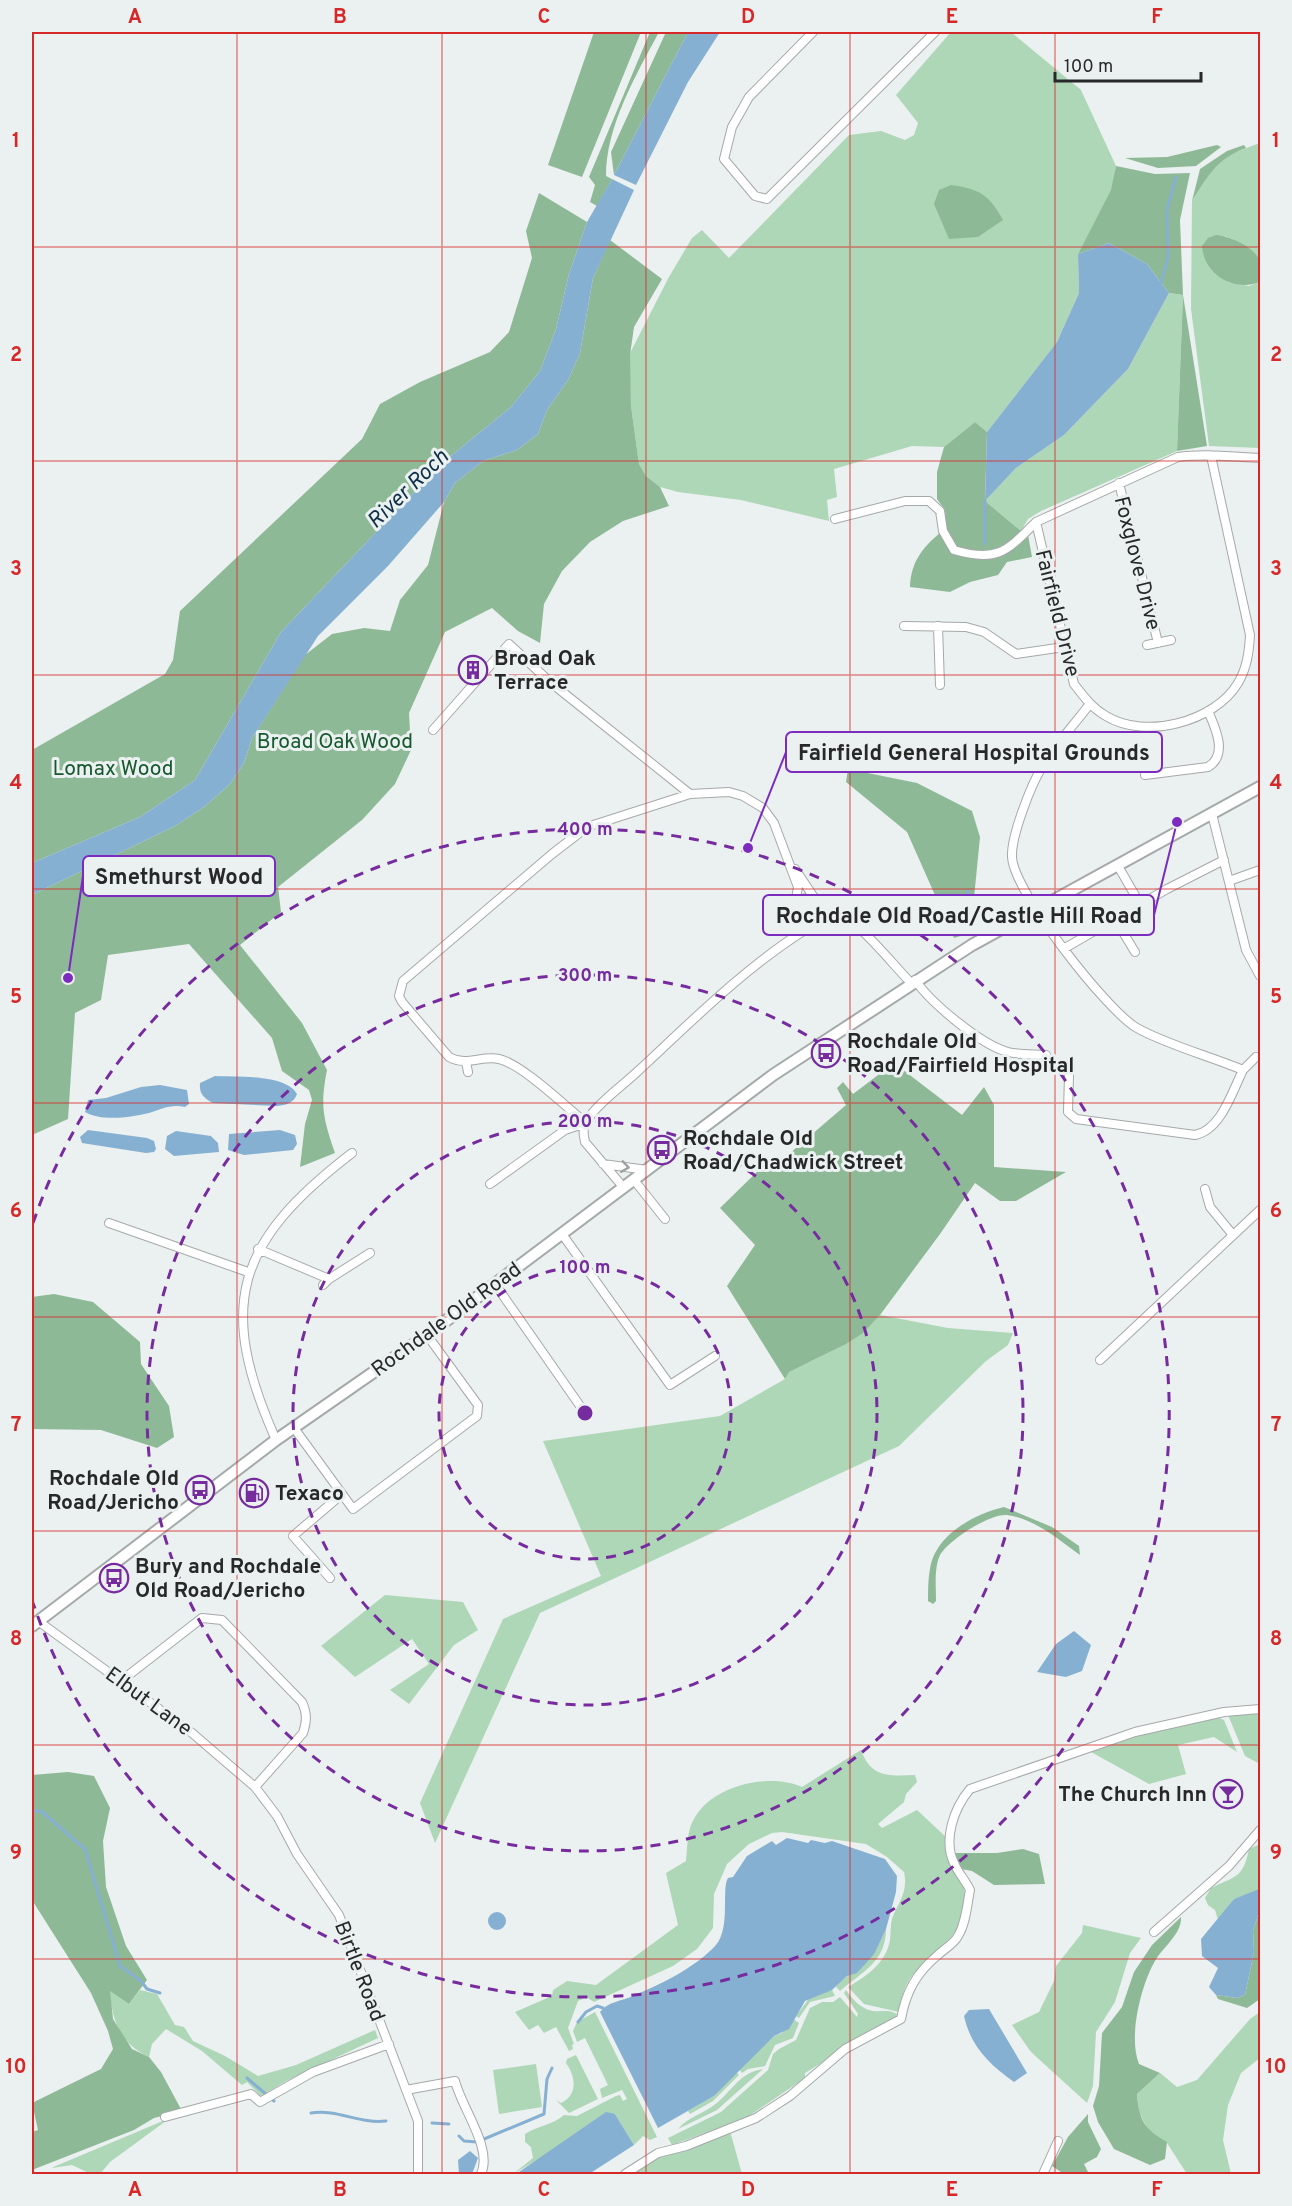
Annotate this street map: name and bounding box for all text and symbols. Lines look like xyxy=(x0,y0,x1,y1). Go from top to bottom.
text: A xyxy=(128,5,142,31)
text: B xyxy=(333,5,347,31)
text: C xyxy=(538,5,550,31)
text: D xyxy=(741,5,755,31)
text: E xyxy=(946,5,958,31)
text: F xyxy=(1151,5,1163,31)
scale bar xyxy=(1055,45,1200,83)
text: 100 m xyxy=(1064,56,1113,79)
text: 1 xyxy=(12,129,20,155)
text: 1 xyxy=(1272,129,1280,155)
text: 2 xyxy=(10,343,22,369)
text: 2 xyxy=(1270,343,1282,369)
water label: River Roch xyxy=(362,444,455,535)
street label: Foxglove Drive xyxy=(1107,494,1166,633)
street label: Fairfield Drive xyxy=(1028,547,1085,680)
text: 3 xyxy=(10,557,22,583)
text: 3 xyxy=(1270,557,1282,583)
place label: Broad Oak Terrace xyxy=(494,646,596,697)
building icon: Broad Oak Terrace xyxy=(457,654,489,686)
park label: Broad Oak Wood xyxy=(257,729,413,756)
callout: Fairfield General Hospital Grounds xyxy=(786,732,1162,772)
text: Fairfield General Hospital Grounds xyxy=(798,741,1150,768)
park label: Lomax Wood xyxy=(52,756,174,783)
text: 4 xyxy=(10,771,22,797)
text: 4 xyxy=(1270,771,1282,797)
text: 400 m xyxy=(557,819,613,842)
callout: Smethurst Wood xyxy=(83,856,275,896)
text: Smethurst Wood xyxy=(95,865,263,892)
callout: Rochdale Old Road/Castle Hill Road xyxy=(763,895,1154,935)
text: Rochdale Old Road/Castle Hill Road xyxy=(776,904,1142,931)
text: 300 m xyxy=(558,965,612,988)
text: 5 xyxy=(10,985,22,1011)
text: 5 xyxy=(1270,985,1282,1011)
place label: Rochdale Old Road/Fairfield Hospital xyxy=(847,1029,1074,1080)
bus stop icon: Rochdale Old Road/Fairfield Hospital xyxy=(810,1037,842,1069)
text: 200 m xyxy=(557,1111,613,1134)
place label: Rochdale Old Road/Chadwick Street xyxy=(683,1126,903,1177)
bus stop icon: Rochdale Old Road/Chadwick Street xyxy=(646,1134,678,1166)
one-way arrow xyxy=(620,1160,630,1172)
text: 6 xyxy=(10,1199,22,1225)
text: 6 xyxy=(1270,1199,1282,1225)
street label: Rochdale Old Road xyxy=(367,1257,527,1384)
text: 100 m xyxy=(559,1257,611,1280)
centre of rings xyxy=(575,1403,595,1423)
text: 7 xyxy=(11,1413,21,1439)
text: 7 xyxy=(1271,1413,1281,1439)
place label: Rochdale Old Road/Jericho xyxy=(47,1466,179,1517)
bus stop icon: Rochdale Old Road/Jericho xyxy=(184,1474,216,1506)
fuel station icon: Texaco xyxy=(238,1477,270,1509)
place label: Texaco xyxy=(275,1481,344,1508)
place label: Bury and Rochdale Old Road/Jericho xyxy=(135,1554,321,1605)
bus stop icon: Bury and Rochdale Old Road/Jericho xyxy=(98,1562,130,1594)
text: 8 xyxy=(10,1627,22,1653)
text: 8 xyxy=(1270,1627,1282,1653)
street label: Elbut Lane xyxy=(99,1662,197,1743)
bar icon: The Church Inn xyxy=(1212,1778,1244,1810)
place label: The Church Inn xyxy=(1058,1782,1207,1809)
text: 9 xyxy=(10,1841,22,1867)
text: 9 xyxy=(1270,1841,1282,1867)
street label: Birtle Road xyxy=(327,1917,390,2026)
text: 10 xyxy=(5,2055,27,2081)
text: 10 xyxy=(1265,2055,1287,2081)
text: A xyxy=(128,2178,142,2204)
text: B xyxy=(333,2178,347,2204)
text: C xyxy=(538,2178,550,2204)
text: D xyxy=(741,2178,755,2204)
text: E xyxy=(946,2178,958,2204)
text: F xyxy=(1151,2178,1163,2204)

